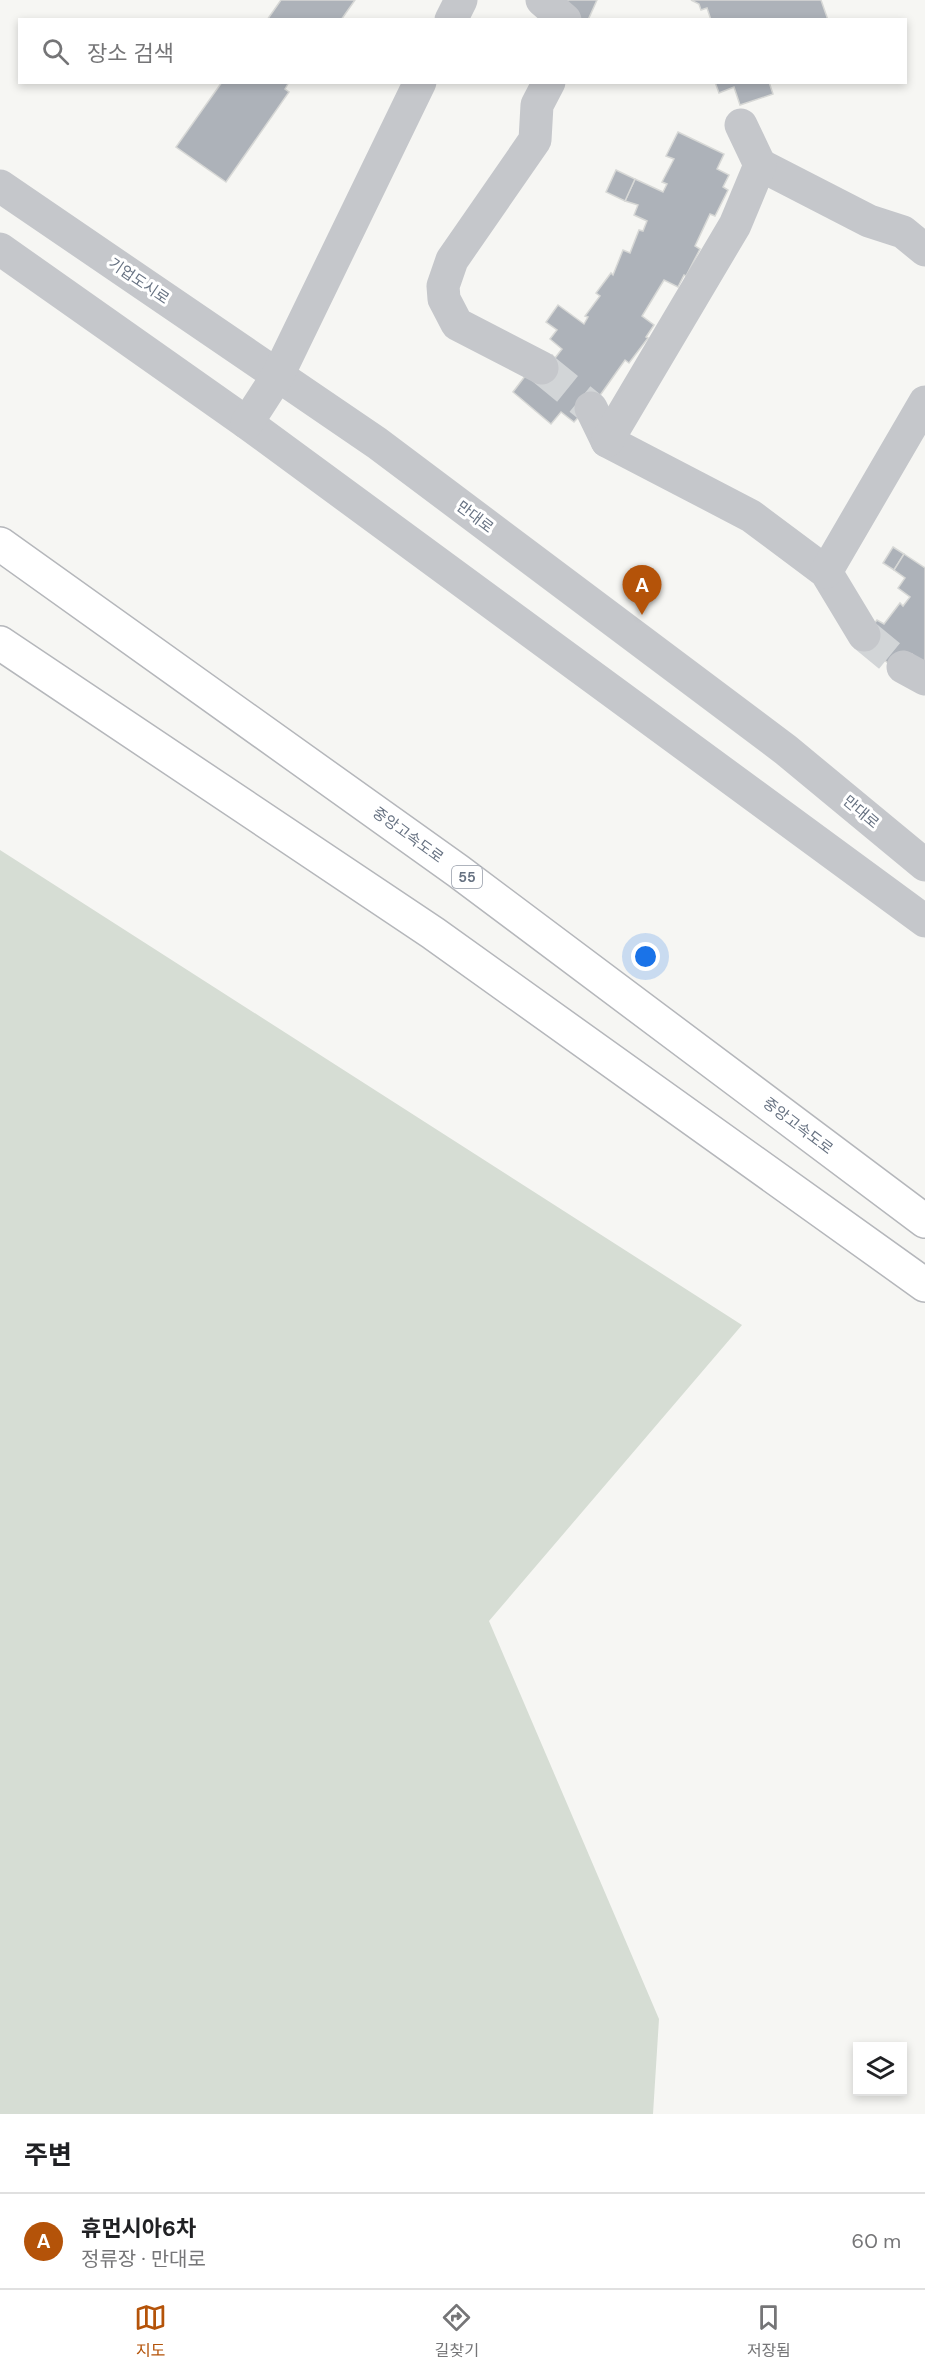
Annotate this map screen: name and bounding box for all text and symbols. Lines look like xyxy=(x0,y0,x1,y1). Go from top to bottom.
search box xyxy=(18,18,907,84)
icon: search xyxy=(39,35,72,68)
text: 장소 검색 xyxy=(87,39,174,68)
street label: 기업도시로 xyxy=(105,253,173,309)
street label: 만대로 xyxy=(452,497,498,537)
pin: A xyxy=(622,566,662,615)
street label: 만대로 xyxy=(839,791,883,833)
street label: 중앙고속도로 xyxy=(369,803,447,867)
road number: 55 xyxy=(452,866,482,888)
your location xyxy=(631,942,660,971)
street label: 중앙고속도로 xyxy=(759,1093,837,1159)
map controls xyxy=(853,2042,907,2096)
button: layers xyxy=(853,2042,907,2096)
text: 주변 xyxy=(24,2138,72,2172)
text: 휴먼시아6차 xyxy=(81,2214,196,2243)
text: A xyxy=(36,2228,51,2254)
text: 60 m xyxy=(852,2228,901,2254)
text: 정류장 · 만대로 xyxy=(81,2246,206,2272)
tab: 지도 xyxy=(134,2301,167,2361)
tab: 길찾기 xyxy=(435,2301,479,2361)
tab: 저장됨 xyxy=(747,2301,791,2361)

